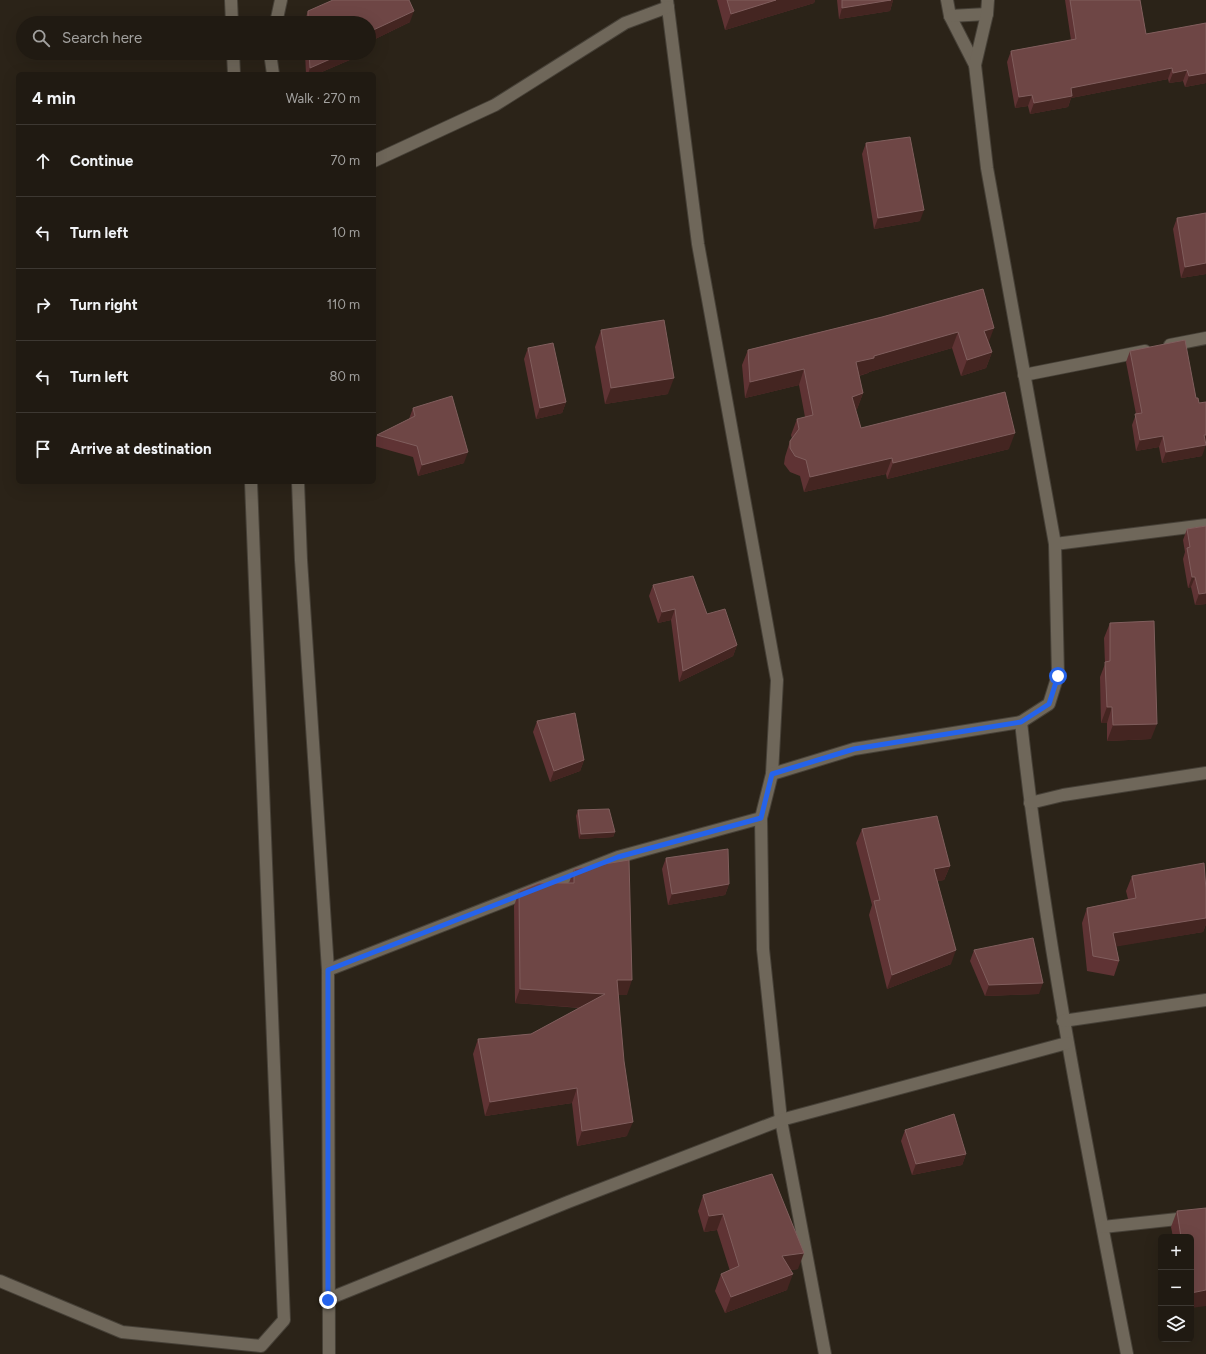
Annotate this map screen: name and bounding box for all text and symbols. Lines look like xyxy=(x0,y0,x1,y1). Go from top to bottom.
search box xyxy=(16,16,376,60)
icon: search xyxy=(30,27,52,49)
text: Search here xyxy=(62,29,142,47)
text: 4 min xyxy=(32,88,76,108)
text: Walk · 270 m xyxy=(286,91,360,106)
icon: ahead xyxy=(32,150,54,172)
text: Continue xyxy=(70,152,133,170)
text: 70 m xyxy=(330,153,360,168)
icon: left xyxy=(32,222,54,244)
text: Turn left xyxy=(70,224,128,242)
text: 10 m xyxy=(332,225,360,240)
icon: right xyxy=(32,294,54,316)
text: Turn right xyxy=(70,296,138,314)
text: 110 m xyxy=(327,297,360,312)
icon: left xyxy=(32,366,54,388)
text: Turn left xyxy=(70,368,128,386)
text: 80 m xyxy=(329,369,360,384)
icon: arrive xyxy=(32,438,54,460)
text: Arrive at destination xyxy=(70,440,211,458)
route start xyxy=(1049,667,1067,685)
map controls xyxy=(1158,1234,1194,1342)
button: + xyxy=(1158,1234,1194,1270)
button: − xyxy=(1158,1270,1194,1306)
route end xyxy=(319,1291,337,1309)
button: layers xyxy=(1158,1306,1194,1342)

